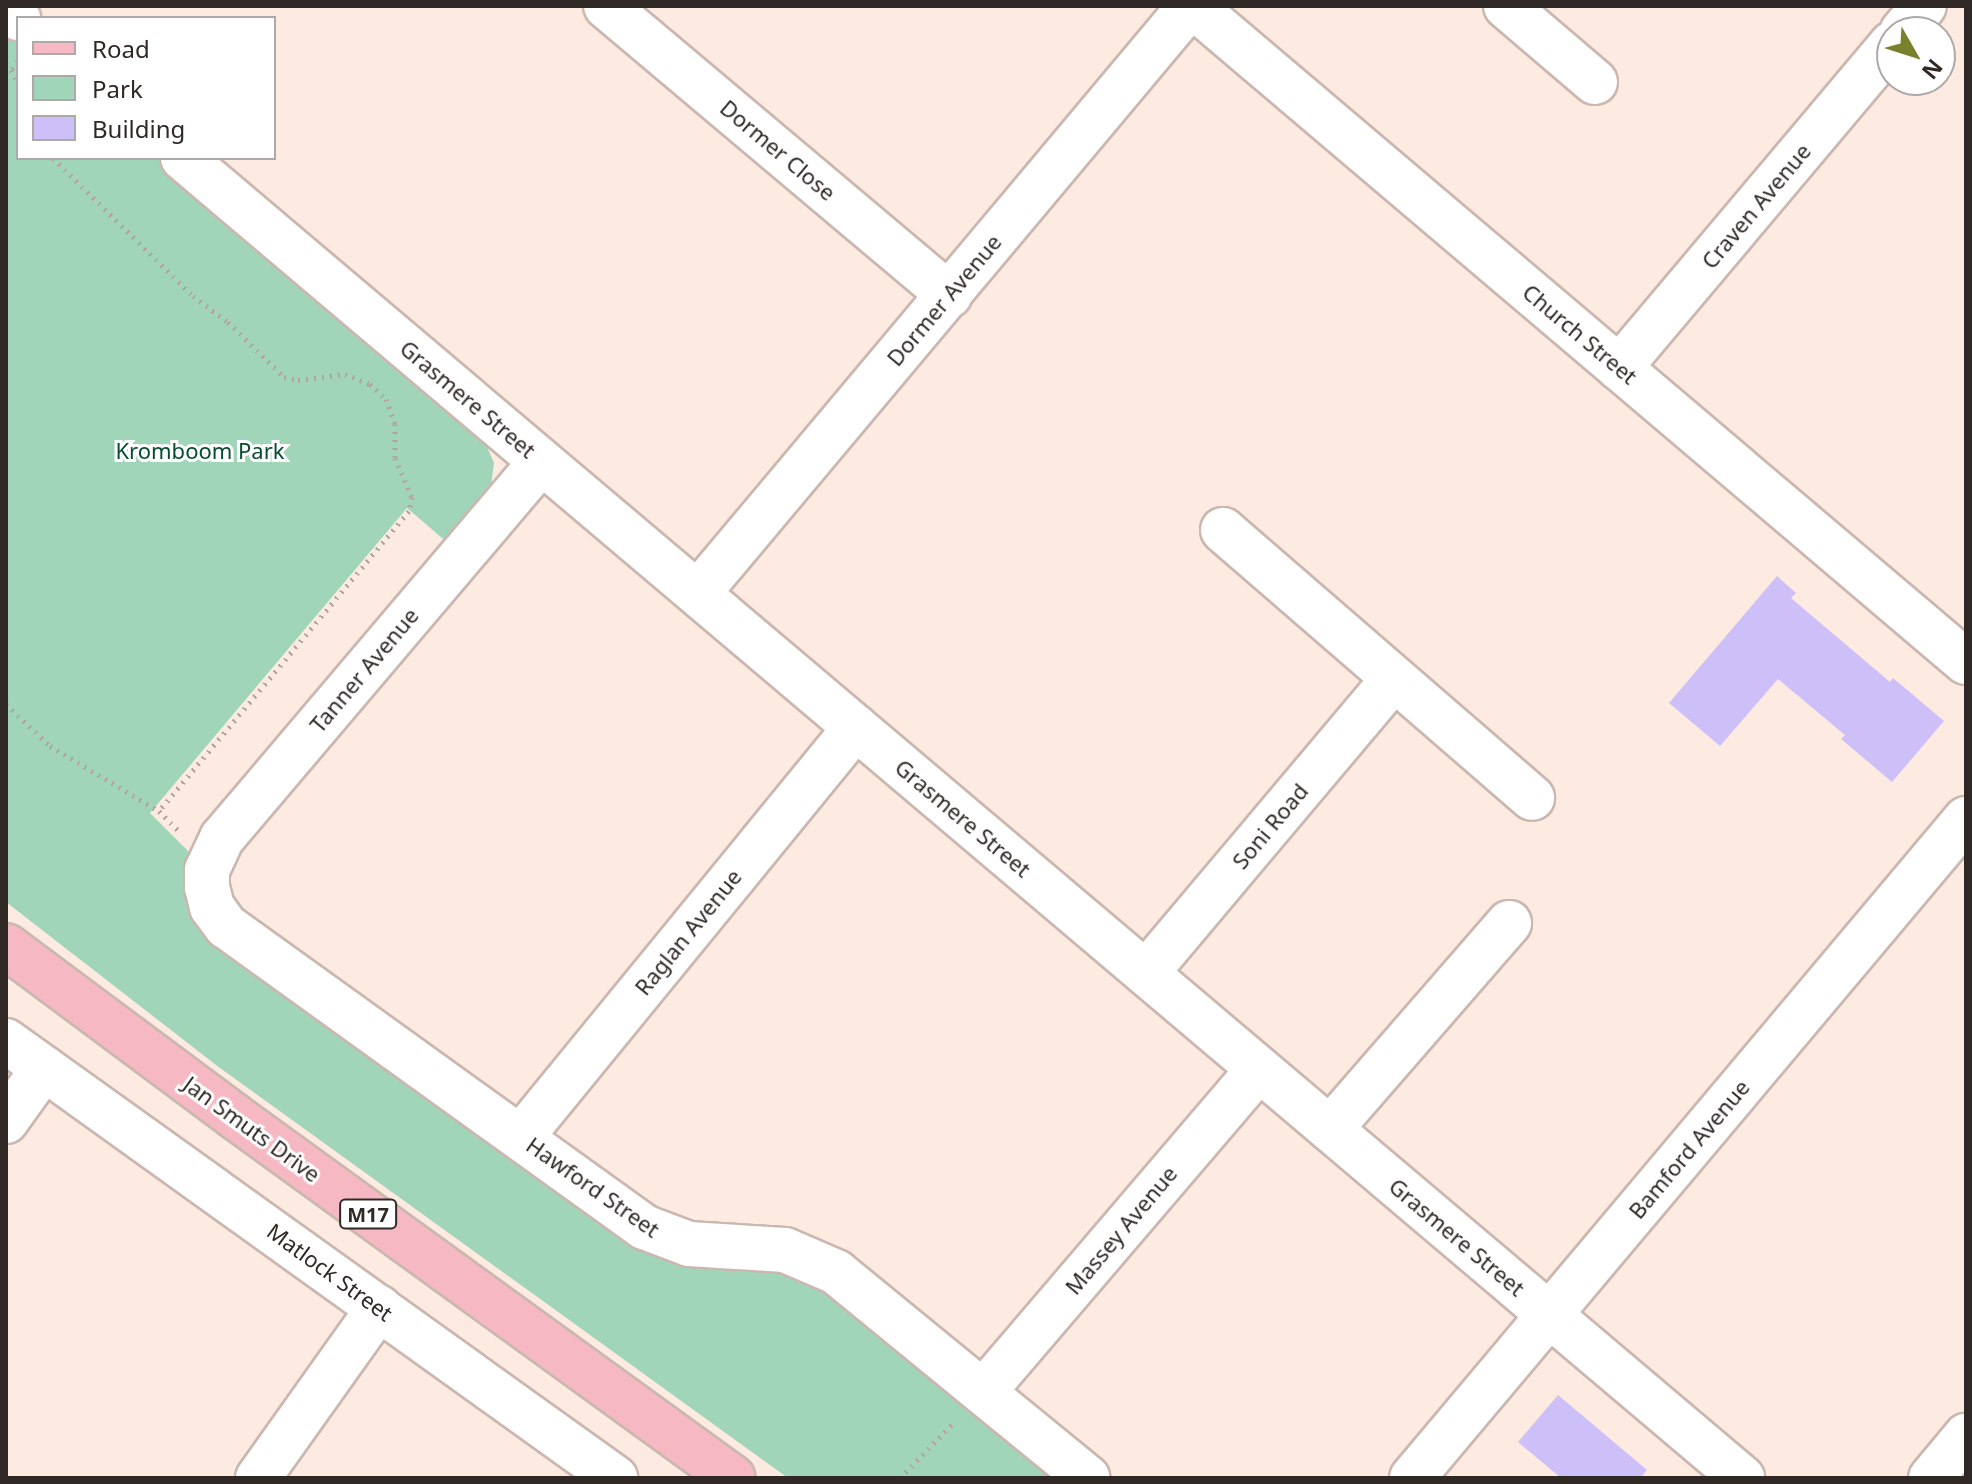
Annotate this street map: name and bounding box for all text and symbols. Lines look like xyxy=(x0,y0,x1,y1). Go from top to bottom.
legend xyxy=(16,16,276,160)
north arrow xyxy=(1876,16,1956,96)
text: Road xyxy=(92,32,150,65)
text: N xyxy=(1916,53,1950,86)
text: Park xyxy=(92,72,143,105)
street label: Dormer Close xyxy=(715,94,841,206)
text: Building xyxy=(92,112,185,145)
street label: Craven Avenue xyxy=(1696,138,1816,274)
street label: Dormer Avenue xyxy=(881,229,1007,371)
street label: Church Street xyxy=(1517,279,1643,389)
street label: Grasmere Street xyxy=(395,335,541,463)
park label: Kromboom Park xyxy=(115,438,285,464)
street label: Tanner Avenue xyxy=(304,602,424,738)
street label: Grasmere Street xyxy=(890,754,1036,882)
street label: Soni Road xyxy=(1227,778,1313,874)
street label: Raglan Avenue xyxy=(629,864,747,1000)
street label: Jan Smuts Drive xyxy=(179,1071,325,1187)
street label: Bamford Avenue xyxy=(1623,1074,1755,1224)
street label: Hawford Street xyxy=(521,1131,665,1243)
street label: Massey Avenue xyxy=(1060,1160,1182,1300)
street label: Grasmere Street xyxy=(1384,1173,1530,1301)
road number: M17 xyxy=(338,1198,398,1230)
street label: Matlock Street xyxy=(262,1218,398,1326)

